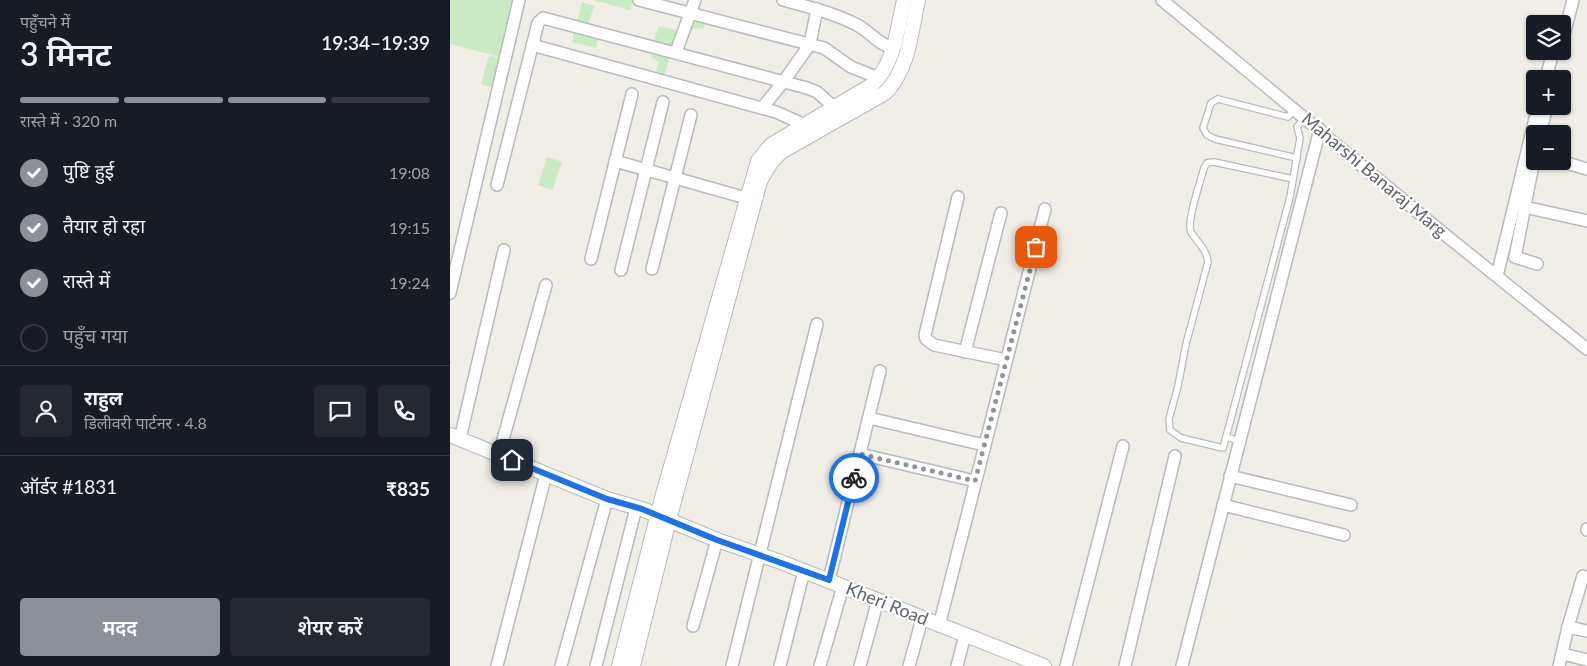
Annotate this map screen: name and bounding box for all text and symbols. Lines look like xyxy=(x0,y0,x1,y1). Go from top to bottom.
text: पहुँचने में xyxy=(20,12,70,31)
map controls xyxy=(1526,15,1571,170)
button: layers xyxy=(1526,15,1571,60)
text: 19:34–19:39 xyxy=(321,31,430,54)
text: 3 मिनट xyxy=(20,34,112,73)
button: + xyxy=(1526,70,1571,115)
street label: Maharshi Banaraj Marg xyxy=(1298,107,1452,241)
text: रास्ते में · 320 m xyxy=(20,111,117,130)
button: − xyxy=(1526,125,1571,170)
icon: check xyxy=(20,159,48,187)
text: पुष्टि हुई xyxy=(63,159,114,182)
text: 19:08 xyxy=(389,163,430,182)
icon: check xyxy=(20,214,48,242)
text: तैयार हो रहा xyxy=(63,214,145,237)
text: 19:15 xyxy=(389,218,430,237)
pin xyxy=(1015,226,1057,268)
icon: bag xyxy=(1022,233,1050,261)
icon: check xyxy=(20,269,48,297)
text: रास्ते में xyxy=(63,269,110,292)
text: 19:24 xyxy=(389,273,430,292)
text: पहुँच गया xyxy=(63,324,127,347)
button: person xyxy=(20,385,72,437)
button: chat xyxy=(314,385,366,437)
button: phone xyxy=(378,385,430,437)
text: राहुल xyxy=(84,386,123,409)
text: डिलीवरी पार्टनर · 4.8 xyxy=(84,413,207,432)
pin xyxy=(491,439,533,481)
icon: home xyxy=(498,446,526,474)
courier xyxy=(829,453,879,503)
icon: bike xyxy=(840,464,868,492)
text: ऑर्डर #1831 xyxy=(20,475,117,498)
text: ₹835 xyxy=(386,477,430,500)
street label: Kheri Road xyxy=(843,577,932,630)
button: मदद xyxy=(20,598,220,656)
button: शेयर करें xyxy=(230,598,430,656)

